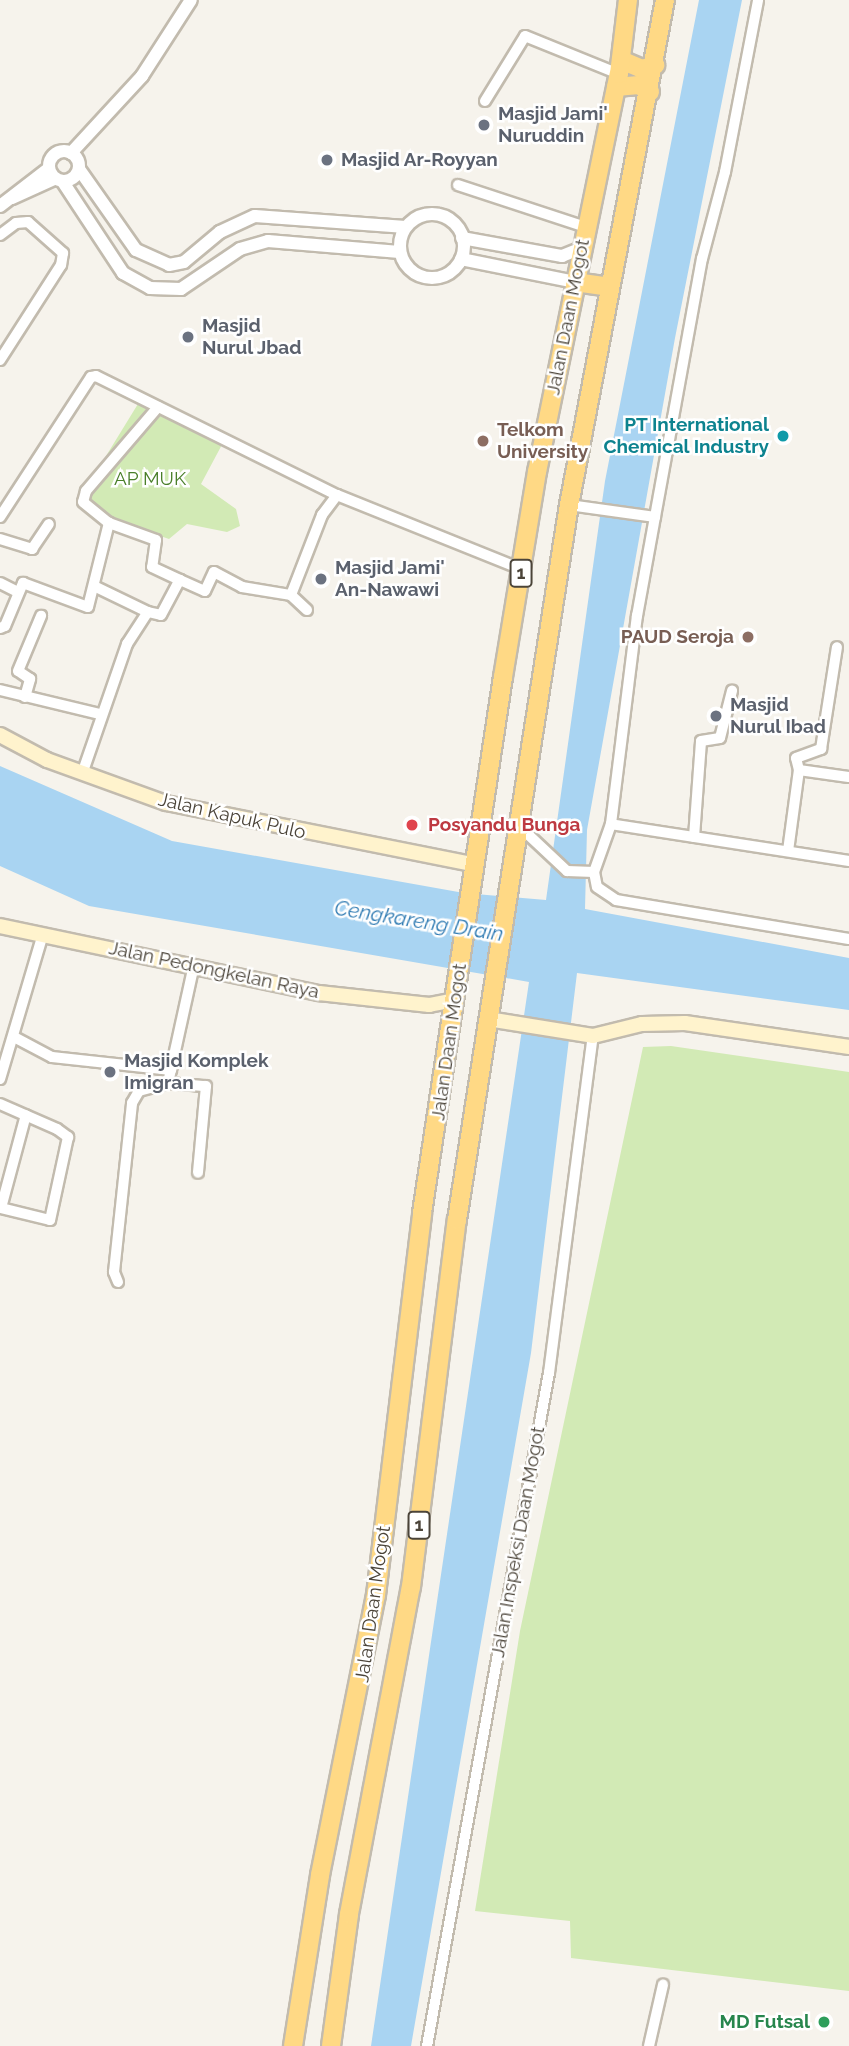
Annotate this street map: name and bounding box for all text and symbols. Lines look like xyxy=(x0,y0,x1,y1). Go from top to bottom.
place label: Masjid Jami' Nuruddin xyxy=(498,103,608,147)
marker: Masjid Jami' Nuruddin xyxy=(476,117,492,133)
place label: Masjid Ar-Royyan xyxy=(341,149,498,171)
marker: Masjid Ar-Royyan xyxy=(319,152,335,168)
street label: Jalan Daan Mogot xyxy=(542,237,594,397)
place label: Masjid Nurul Jbad xyxy=(202,315,302,359)
marker: Masjid Nurul Jbad xyxy=(180,329,196,345)
place label: PT International Chemical Industry xyxy=(603,414,769,458)
place label: Telkom University xyxy=(497,419,588,463)
marker: PT International Chemical Industry xyxy=(775,428,791,444)
marker: Telkom University xyxy=(475,433,491,449)
park label: AP MUK xyxy=(114,468,186,490)
place label: Masjid Jami' An-Nawawi xyxy=(335,557,445,601)
road number: 1 xyxy=(509,558,533,588)
marker: Masjid Jami' An-Nawawi xyxy=(313,571,329,587)
place label: PAUD Seroja xyxy=(621,626,734,648)
marker: PAUD Seroja xyxy=(740,629,756,645)
place label: Masjid Nurul Ibad xyxy=(730,694,827,738)
marker: Masjid Nurul Ibad xyxy=(708,708,724,724)
street label: Jalan Kapuk Pulo xyxy=(156,788,308,844)
place label: Posyandu Bunga xyxy=(428,814,580,836)
marker: Posyandu Bunga xyxy=(402,815,422,835)
water label: Cengkareng Drain xyxy=(333,895,505,947)
street label: Jalan Pedongkelan Raya xyxy=(107,937,321,1003)
street label: Jalan Daan Mogot xyxy=(427,962,471,1122)
place label: Masjid Komplek Imigran xyxy=(124,1050,269,1094)
marker: Masjid Komplek Imigran xyxy=(102,1064,118,1080)
street label: Jalan Inspeksi Daan Mogot xyxy=(486,1425,550,1659)
road number: 1 xyxy=(407,1510,431,1540)
street label: Jalan Daan Mogot xyxy=(351,1524,395,1684)
place label: MD Futsal xyxy=(720,2011,810,2033)
marker: MD Futsal xyxy=(816,2014,832,2030)

